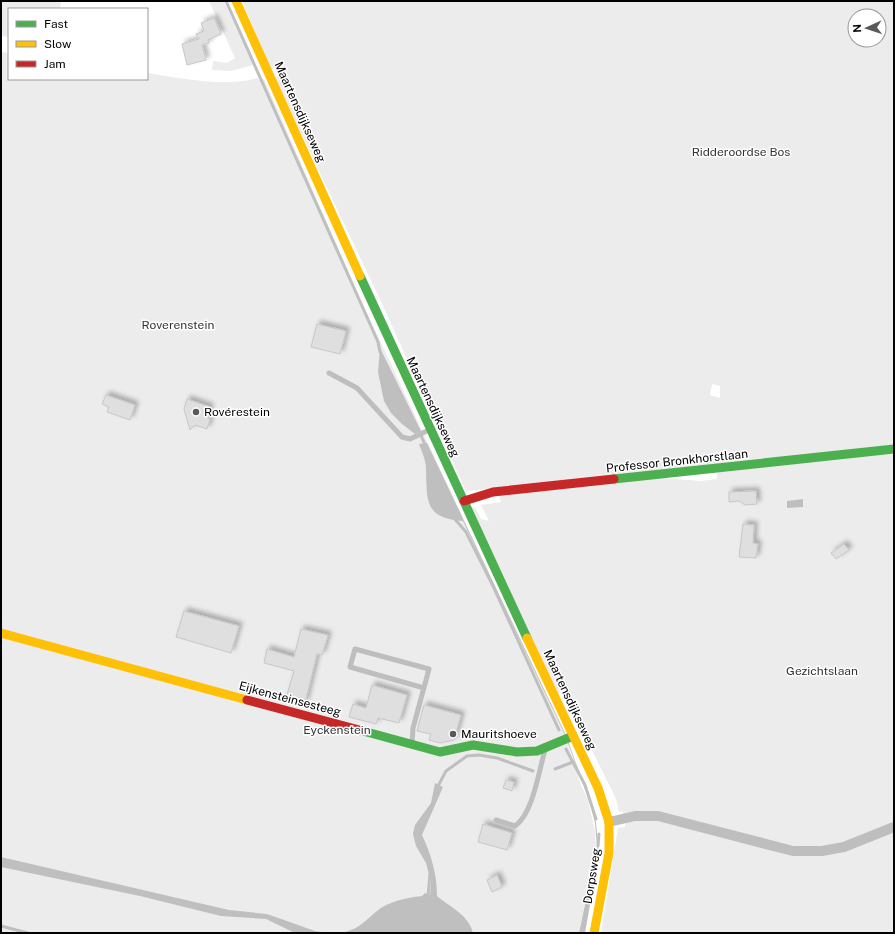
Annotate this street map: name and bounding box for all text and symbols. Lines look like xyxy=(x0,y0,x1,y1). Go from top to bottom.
legend xyxy=(8,8,148,80)
north arrow xyxy=(847,8,887,48)
text: Fast xyxy=(44,17,69,31)
text: N xyxy=(851,24,863,33)
text: Slow xyxy=(44,37,72,51)
text: Jam xyxy=(44,57,66,71)
street label: Maartensdijkseweg xyxy=(271,59,329,165)
park label: Ridderoordse Bos xyxy=(692,145,790,159)
park label: Roverenstein xyxy=(142,318,214,332)
street label: Maartensdijkseweg xyxy=(404,355,462,459)
place label: Rovérestein xyxy=(204,405,270,419)
marker: Rovérestein xyxy=(191,407,201,417)
street label: Professor Bronkhorstlaan xyxy=(605,447,749,475)
street label: Maartensdijkseweg xyxy=(541,648,599,752)
park label: Gezichtslaan xyxy=(786,664,858,678)
street label: Eijkensteinsesteeg xyxy=(237,679,343,719)
park label: Eyckenstein xyxy=(303,723,371,737)
place label: Mauritshoeve xyxy=(461,727,537,741)
marker: Mauritshoeve xyxy=(448,729,458,739)
street label: Dorpsweg xyxy=(581,847,603,905)

